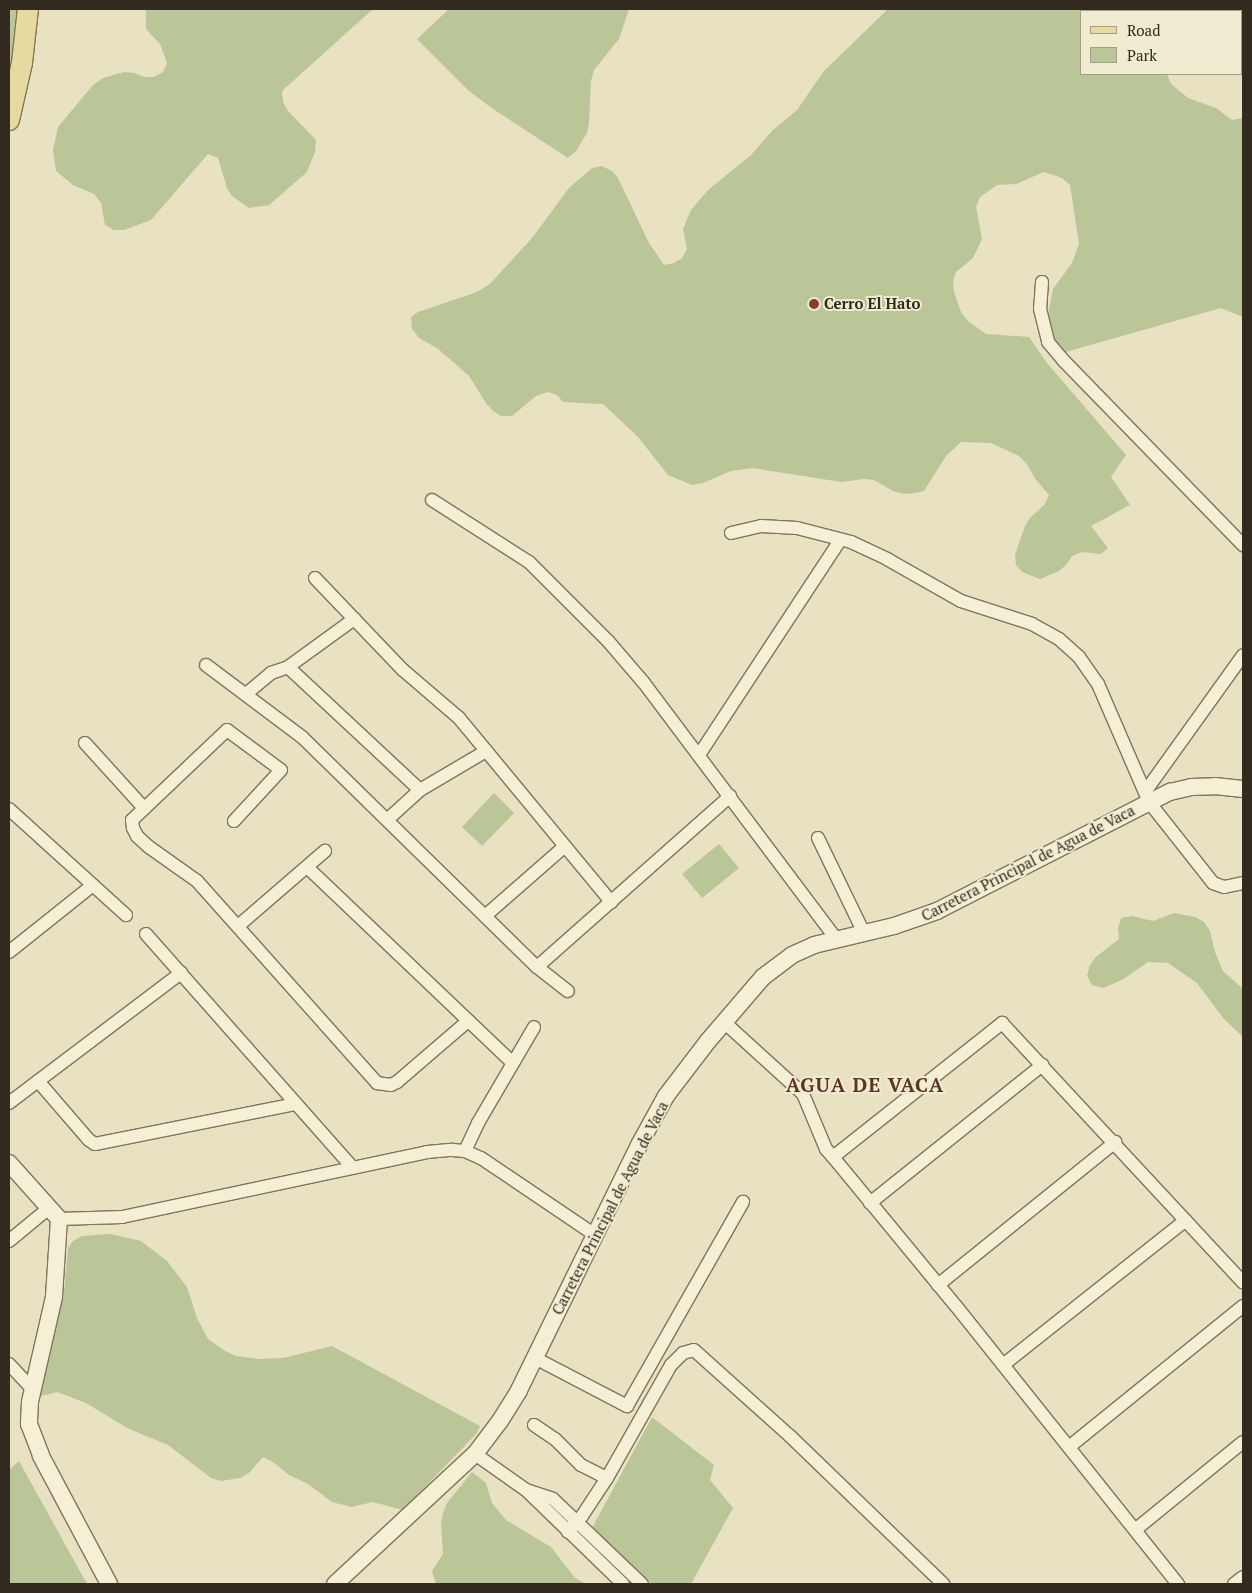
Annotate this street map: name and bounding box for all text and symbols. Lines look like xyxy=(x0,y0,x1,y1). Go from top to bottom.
legend xyxy=(1080,10,1242,75)
text: Road xyxy=(1127,20,1160,40)
text: Park xyxy=(1127,45,1157,65)
place label: Cerro El Hato xyxy=(824,295,920,313)
marker: Cerro El Hato xyxy=(808,298,820,310)
street label: Carretera Principal de Agua de Vaca xyxy=(918,801,1138,925)
district label: AGUA DE VACA xyxy=(784,1072,946,1096)
street label: Carretera Principal de Agua de Vaca xyxy=(548,1098,672,1318)

